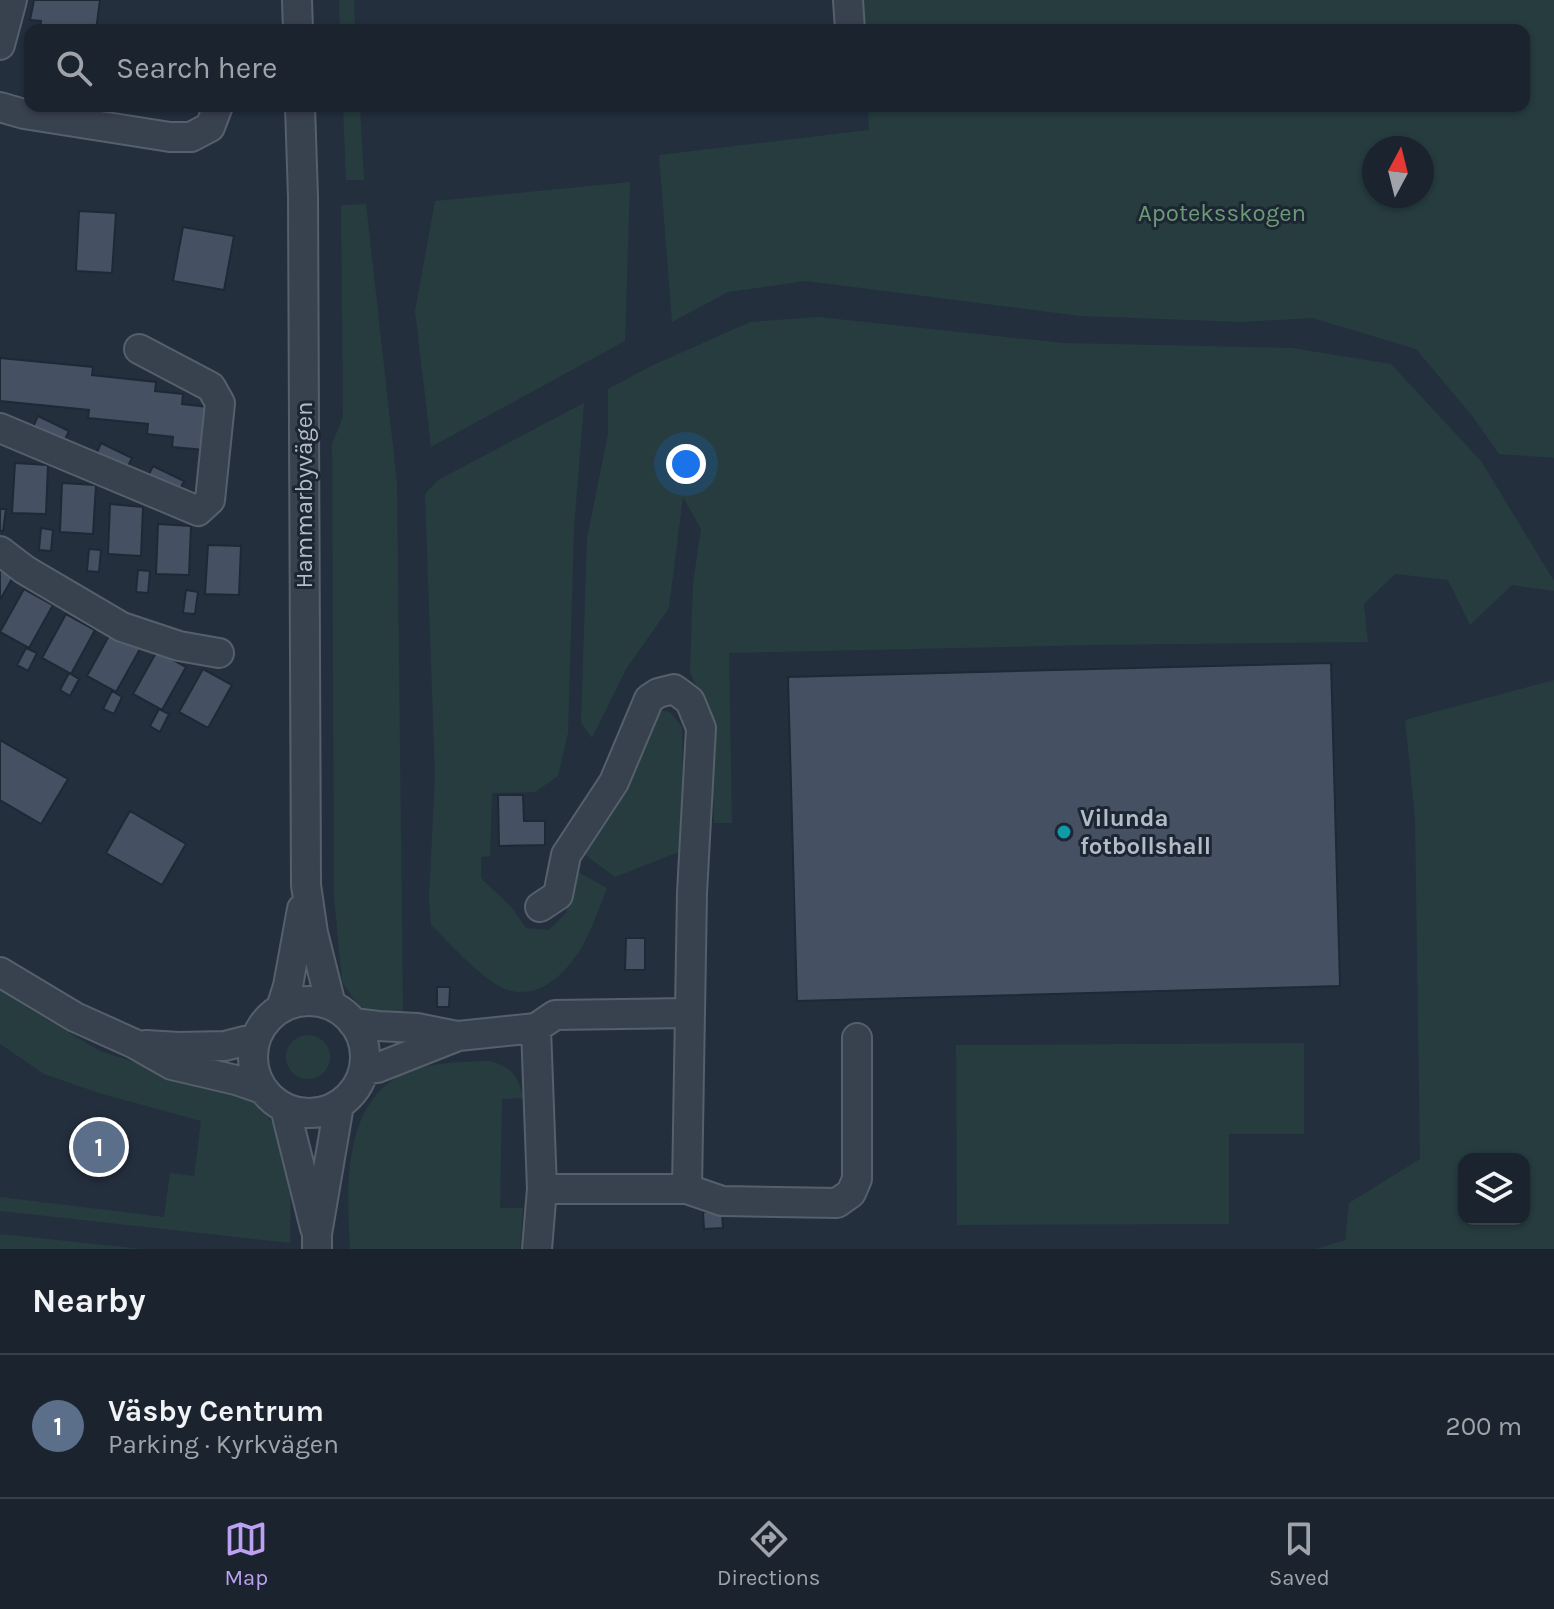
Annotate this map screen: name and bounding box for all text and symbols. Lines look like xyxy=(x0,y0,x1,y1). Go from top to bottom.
search box xyxy=(24,24,1530,112)
icon: search xyxy=(52,46,96,90)
text: Search here xyxy=(116,50,277,86)
north arrow xyxy=(1362,136,1434,208)
park label: Apoteksskogen xyxy=(1138,199,1306,227)
street label: Hammarbyvägen xyxy=(290,401,318,589)
your location xyxy=(666,444,706,484)
place label: Vilunda fotbollshall xyxy=(1080,804,1211,860)
marker: Vilunda fotbollshall xyxy=(1055,823,1073,841)
pin: 1 xyxy=(73,1117,125,1177)
map controls xyxy=(1458,1153,1530,1225)
button: layers xyxy=(1458,1153,1530,1225)
text: Nearby xyxy=(32,1281,146,1321)
text: Väsby Centrum xyxy=(108,1393,324,1429)
text: 1 xyxy=(53,1411,63,1442)
text: 200 m xyxy=(1446,1411,1522,1442)
text: Parking · Kyrkvägen xyxy=(108,1429,339,1460)
tab: Map xyxy=(224,1517,268,1591)
tab: Directions xyxy=(717,1517,820,1591)
tab: Saved xyxy=(1269,1517,1330,1591)

